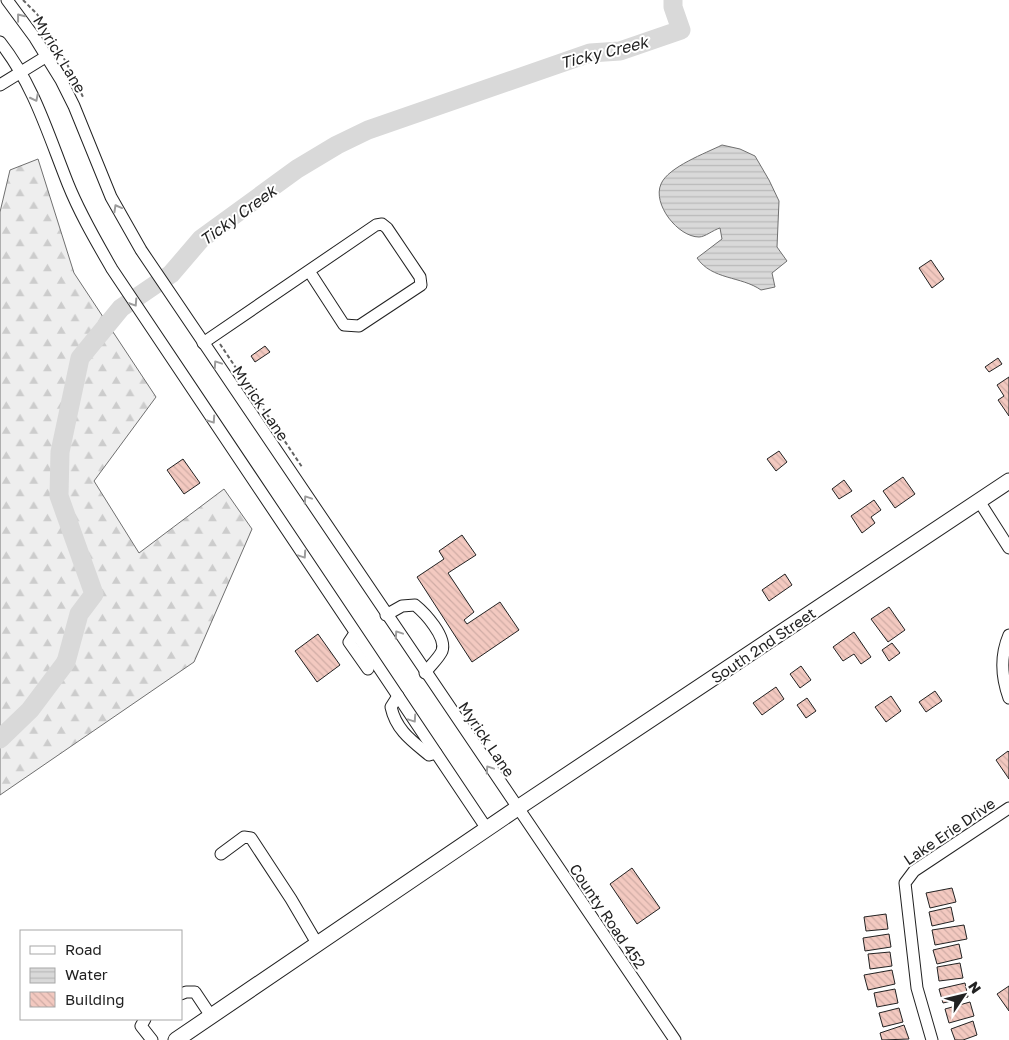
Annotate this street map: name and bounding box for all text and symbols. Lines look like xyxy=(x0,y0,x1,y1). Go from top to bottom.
street label: Myrick Lane xyxy=(30,12,90,96)
one-way arrow xyxy=(17,13,26,23)
water label: Ticky Creek xyxy=(558,31,652,73)
one-way arrow xyxy=(29,93,39,102)
water label: Ticky Creek xyxy=(196,179,282,249)
one-way arrow xyxy=(114,204,124,213)
one-way arrow xyxy=(128,297,137,307)
one-way arrow xyxy=(214,360,223,370)
street label: Myrick Lane xyxy=(229,362,293,444)
one-way arrow xyxy=(206,415,216,424)
one-way arrow xyxy=(304,495,314,504)
one-way arrow xyxy=(297,549,306,559)
street label: South 2nd Street xyxy=(707,603,819,687)
one-way arrow xyxy=(395,630,404,640)
street label: Myrick Lane xyxy=(455,698,519,780)
one-way arrow xyxy=(407,714,416,723)
one-way arrow xyxy=(486,765,495,774)
street label: Lake Erie Drive xyxy=(900,794,998,868)
street label: County Road 452 xyxy=(566,860,650,972)
legend xyxy=(20,930,182,1020)
text: Road xyxy=(65,940,102,958)
text: Water xyxy=(65,965,108,983)
north arrow xyxy=(939,970,989,1020)
text: N xyxy=(965,978,985,996)
text: Building xyxy=(65,990,125,1008)

